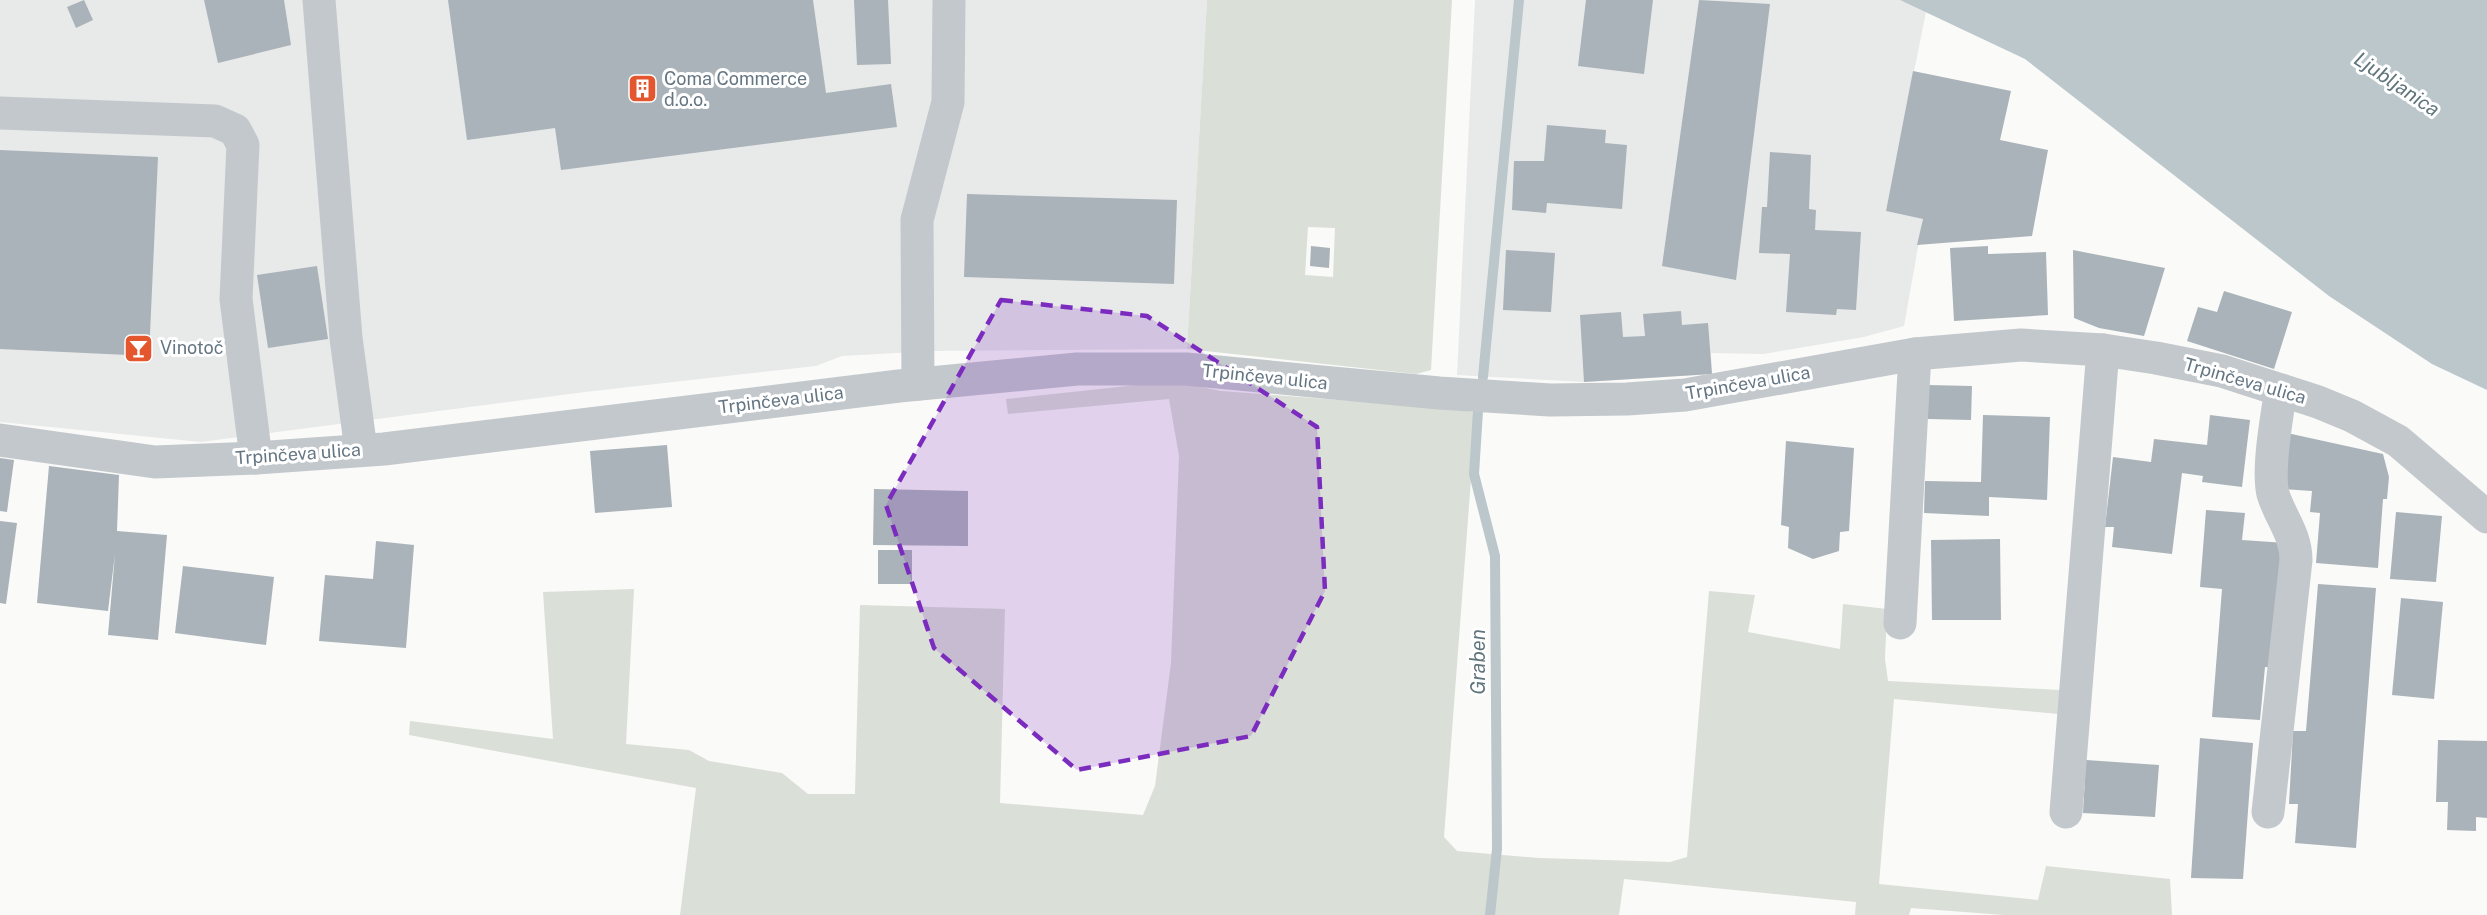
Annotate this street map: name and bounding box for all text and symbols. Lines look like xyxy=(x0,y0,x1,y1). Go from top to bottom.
water label: Ljubljanica xyxy=(2350,47,2444,121)
place label: Coma Commerce d.o.o. xyxy=(664,68,807,110)
building icon: Coma Commerce d.o.o. xyxy=(627,73,659,105)
bar icon: Vinotoč xyxy=(123,332,155,364)
place label: Vinotoč xyxy=(160,337,224,358)
street label: Trpinčeva ulica xyxy=(2182,353,2309,408)
street label: Trpinčeva ulica xyxy=(1201,359,1329,394)
street label: Trpinčeva ulica xyxy=(1684,361,1812,404)
street label: Trpinčeva ulica xyxy=(717,381,845,418)
street label: Trpinčeva ulica xyxy=(234,439,361,468)
water label: Graben xyxy=(1466,629,1490,695)

